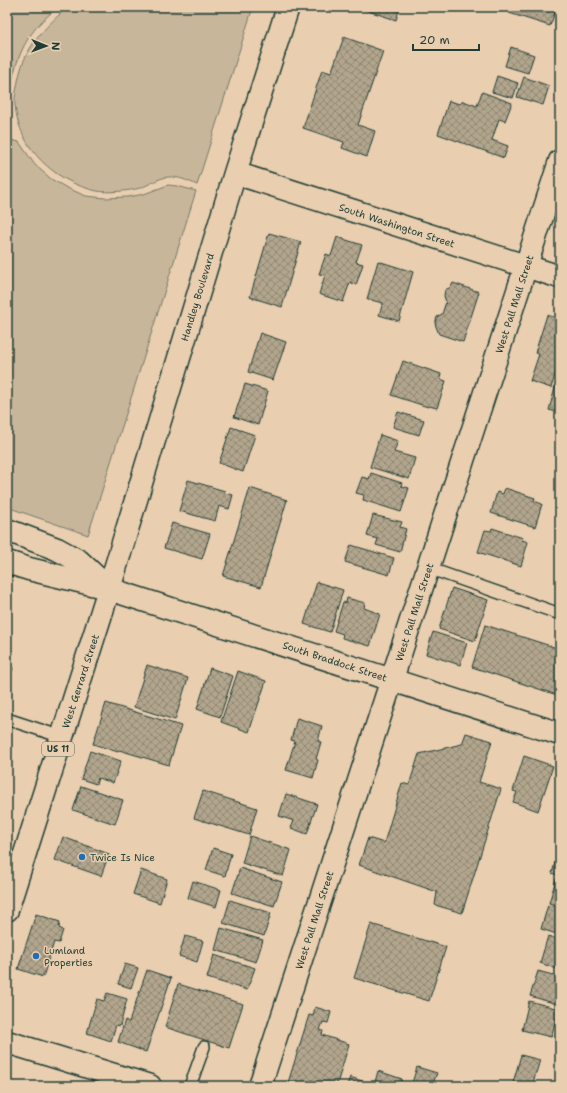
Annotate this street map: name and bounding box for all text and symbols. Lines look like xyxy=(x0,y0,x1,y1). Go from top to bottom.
north arrow xyxy=(26,26,66,66)
scale bar xyxy=(413,26,479,52)
text: 20 m xyxy=(419,32,450,48)
text: N xyxy=(48,42,63,51)
street label: South Washington Street xyxy=(337,201,456,250)
street label: Handley Boulevard xyxy=(178,251,217,343)
street label: West Pall Mall Street xyxy=(492,253,537,355)
street label: West Pall Mall Street xyxy=(392,561,437,663)
street label: West Gerrard Street xyxy=(59,632,102,730)
street label: South Braddock Street xyxy=(281,638,389,685)
road number: US 11 xyxy=(42,742,74,756)
place label: Twice Is Nice xyxy=(90,851,155,864)
marker: Twice Is Nice xyxy=(77,852,87,862)
street label: West Pall Mall Street xyxy=(292,869,337,971)
place label: Lumland Properties xyxy=(44,944,93,969)
marker: Lumland Properties xyxy=(31,951,41,961)

